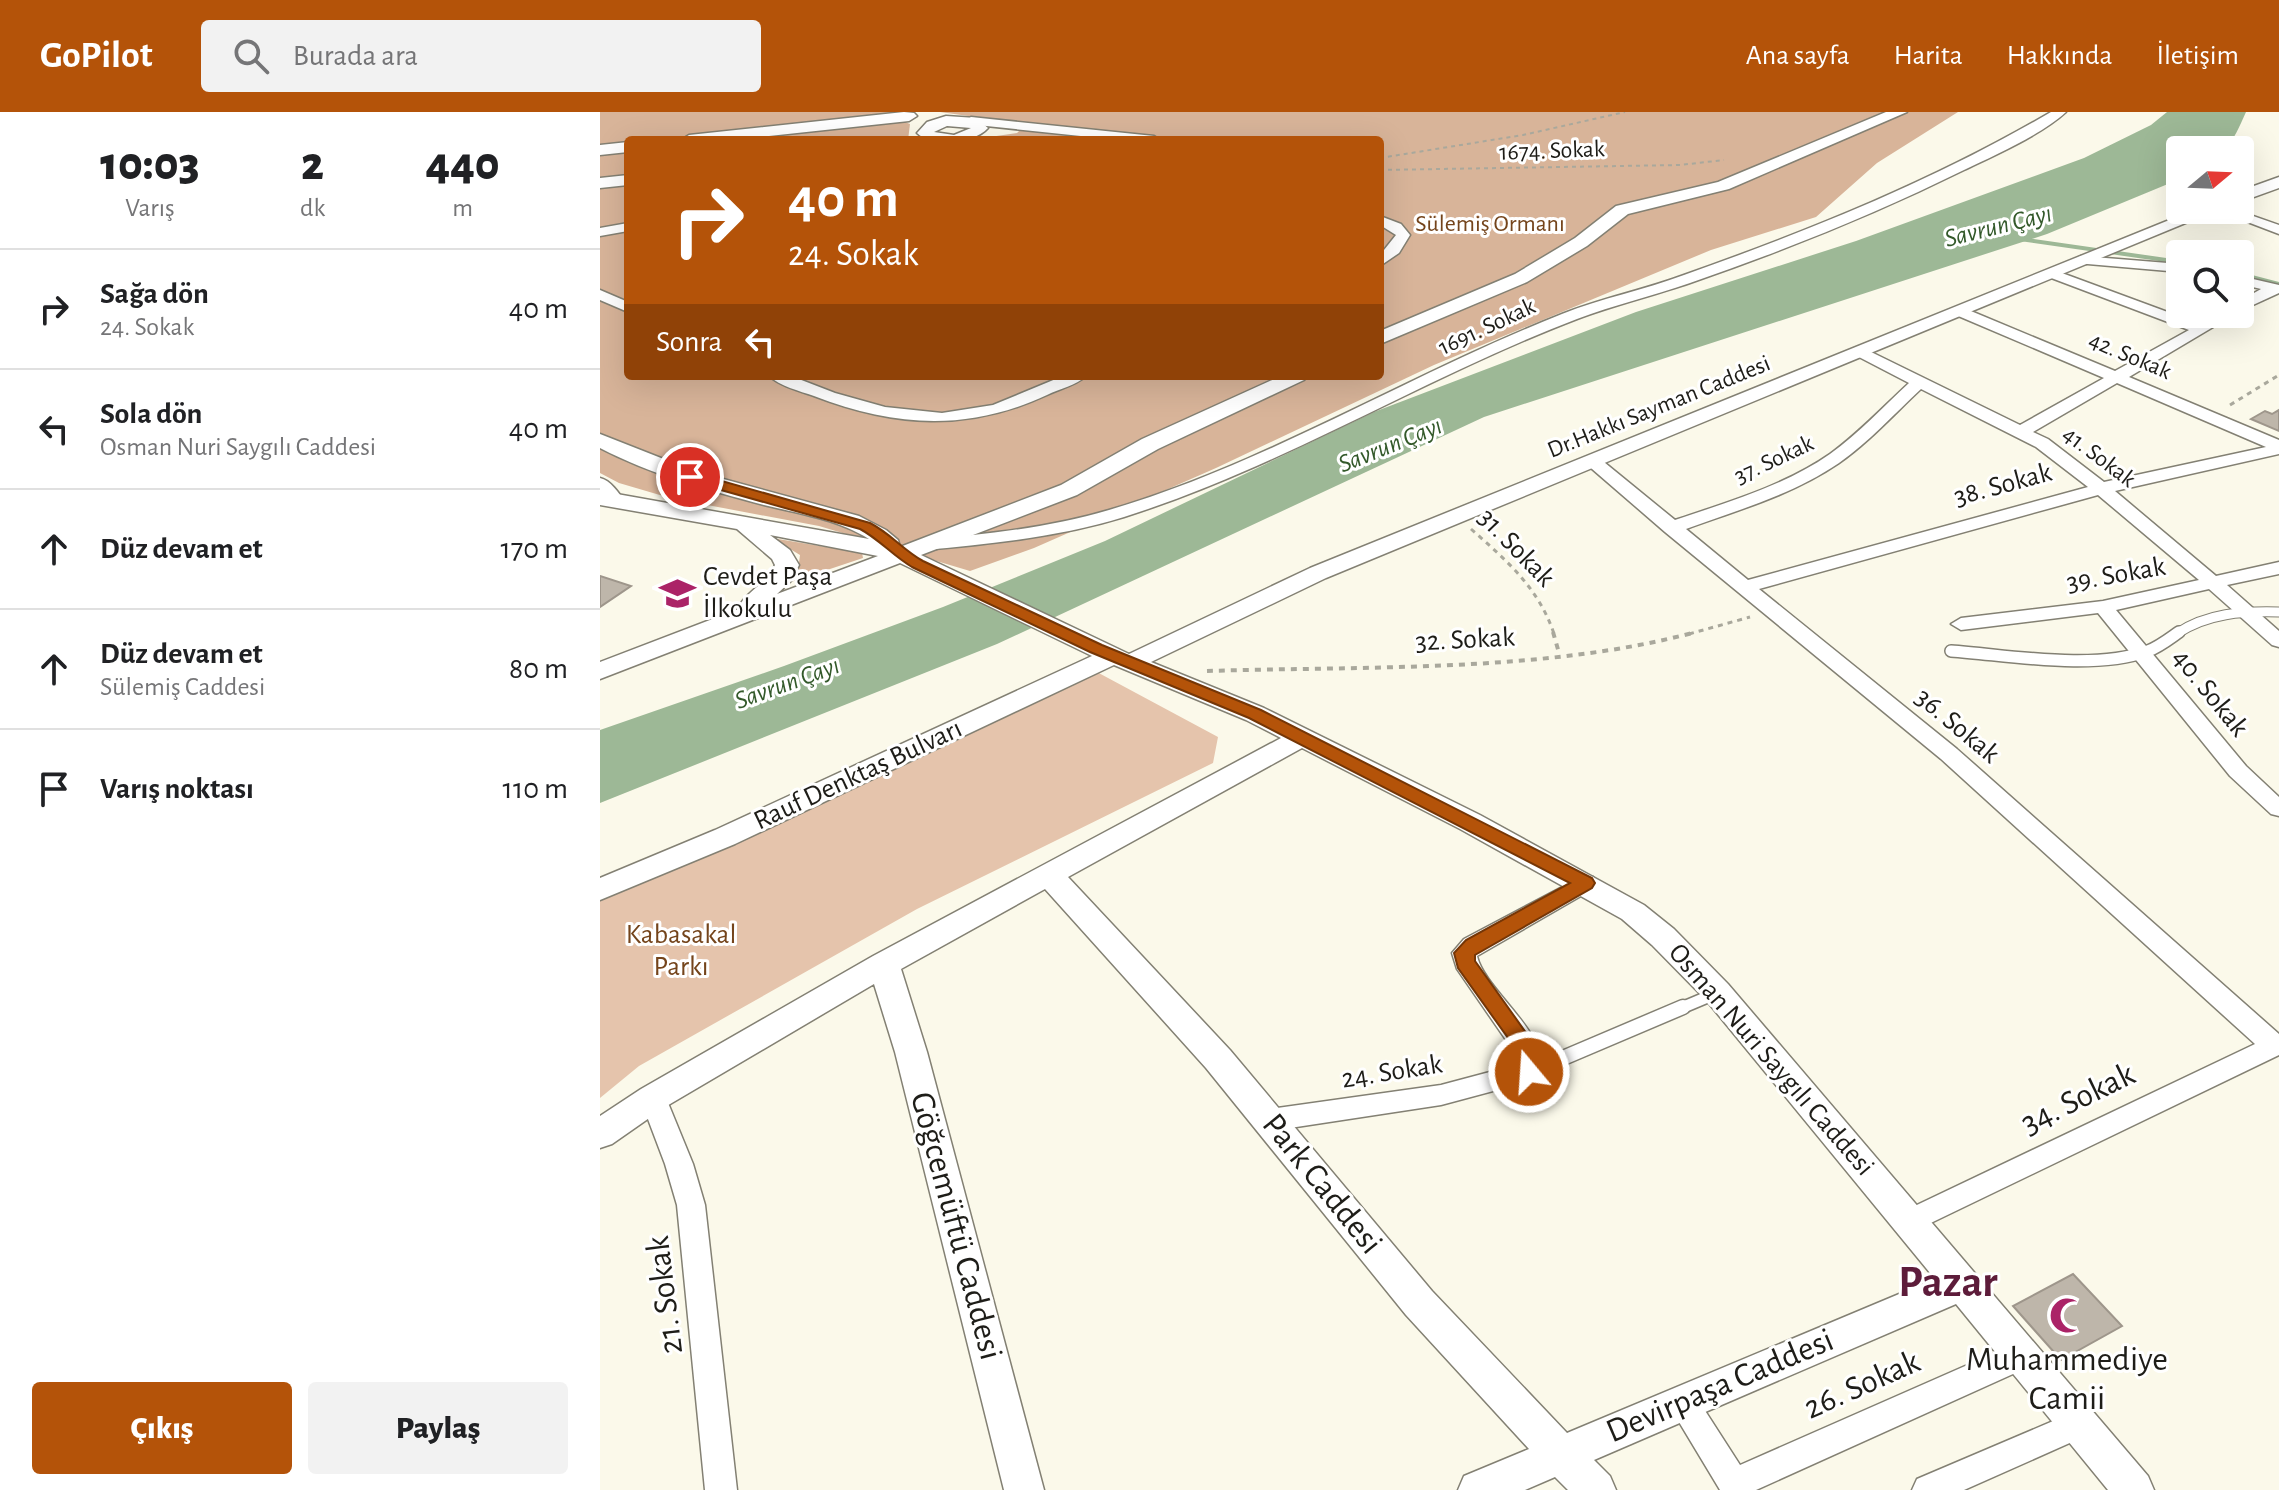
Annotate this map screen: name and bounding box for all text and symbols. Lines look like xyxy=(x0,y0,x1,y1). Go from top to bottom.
search box xyxy=(201,20,761,92)
icon: search xyxy=(229,34,273,78)
text: GoPilot xyxy=(40,37,153,75)
text: Burada ara xyxy=(293,41,418,71)
text: Ana sayfa xyxy=(1746,42,1850,70)
text: Harita xyxy=(1894,42,1963,70)
text: Hakkında xyxy=(2007,42,2112,70)
text: İletişim xyxy=(2156,42,2239,70)
north arrow xyxy=(2166,136,2254,224)
map controls xyxy=(2166,136,2254,328)
street label: 1674. Sokak xyxy=(1499,137,1605,165)
text: 10:03 xyxy=(100,141,200,189)
text: 2 xyxy=(301,141,324,189)
text: 440 xyxy=(426,141,500,189)
icon: right xyxy=(656,168,760,272)
text: 40 m xyxy=(788,171,899,227)
text: Varış xyxy=(125,195,175,221)
text: dk xyxy=(300,195,325,221)
text: m xyxy=(452,195,473,221)
water label: Savrun Çayı xyxy=(1942,200,2054,252)
park label: Sülemiş Ormanı xyxy=(1415,212,1565,236)
text: 24. Sokak xyxy=(788,236,919,272)
button: search xyxy=(2166,240,2254,328)
text: Sağa dön xyxy=(100,279,209,309)
icon: right xyxy=(32,287,76,331)
text: 40 m xyxy=(509,294,568,324)
street label: 1691. Sokak xyxy=(1435,294,1539,360)
text: 24. Sokak xyxy=(100,314,194,340)
icon: left xyxy=(738,320,782,364)
text: Sonra xyxy=(656,327,722,357)
street label: 42. Sokak xyxy=(2085,328,2175,384)
street label: Dr.Hakkı Sayman Caddesi xyxy=(1544,351,1774,463)
text: Sola dön xyxy=(100,399,202,429)
icon: left xyxy=(32,407,76,451)
water label: Savrun Çayı xyxy=(1335,413,1445,477)
text: 40 m xyxy=(509,414,568,444)
street label: 41. Sokak xyxy=(2058,422,2140,492)
street label: 37. Sokak xyxy=(1731,431,1817,489)
text: Osman Nuri Saygılı Caddesi xyxy=(100,434,376,460)
pin xyxy=(656,443,724,511)
icon: arrive xyxy=(668,455,712,499)
street label: 38. Sokak xyxy=(1951,458,2055,511)
street label: 31. Sokak xyxy=(1472,504,1560,593)
icon: ahead xyxy=(32,527,76,571)
text: Düz devam et xyxy=(100,534,263,564)
text: 170 m xyxy=(500,534,568,564)
street label: 39. Sokak xyxy=(2064,552,2168,597)
place label: Cevdet Paşa İlkokulu xyxy=(703,563,832,623)
school or university icon: Cevdet Paşa İlkokulu xyxy=(658,574,696,612)
street label: 32. Sokak xyxy=(1415,623,1516,657)
text: Düz devam et xyxy=(100,639,263,669)
street label: 40. Sokak xyxy=(2167,644,2254,742)
icon: ahead xyxy=(32,647,76,691)
water label: Savrun Çayı xyxy=(731,652,843,714)
text: 80 m xyxy=(509,654,568,684)
text: Sülemiş Caddesi xyxy=(100,674,265,700)
street label: 36. Sokak xyxy=(1910,683,2004,769)
street label: Rauf Denktaş Bulvarı xyxy=(750,715,966,835)
icon: arrive xyxy=(32,767,76,811)
text: Varış noktası xyxy=(100,774,254,804)
text: 110 m xyxy=(503,774,568,804)
park label: Kabasakal Parkı xyxy=(626,921,736,981)
street label: Osman Nuri Saygılı Caddesi xyxy=(1663,939,1879,1181)
position arrow xyxy=(1487,1030,1571,1114)
street label: 24. Sokak xyxy=(1340,1050,1445,1094)
street label: 34. Sokak xyxy=(2016,1057,2141,1141)
street label: Göğcemüftü Caddesi xyxy=(904,1089,1008,1363)
street label: Park Caddesi xyxy=(1255,1107,1389,1261)
street label: 21. Sokak xyxy=(641,1234,689,1356)
district label: Pazar xyxy=(1898,1261,1998,1305)
mosque icon: Muhammediye Camii xyxy=(2048,1297,2086,1335)
street label: Devirpaşa Caddesi xyxy=(1601,1323,1839,1449)
place label: Muhammediye Camii xyxy=(1966,1343,2168,1416)
street label: 26. Sokak xyxy=(1799,1344,1926,1426)
button: Çıkış xyxy=(32,1382,292,1474)
button: Paylaş xyxy=(308,1382,568,1474)

